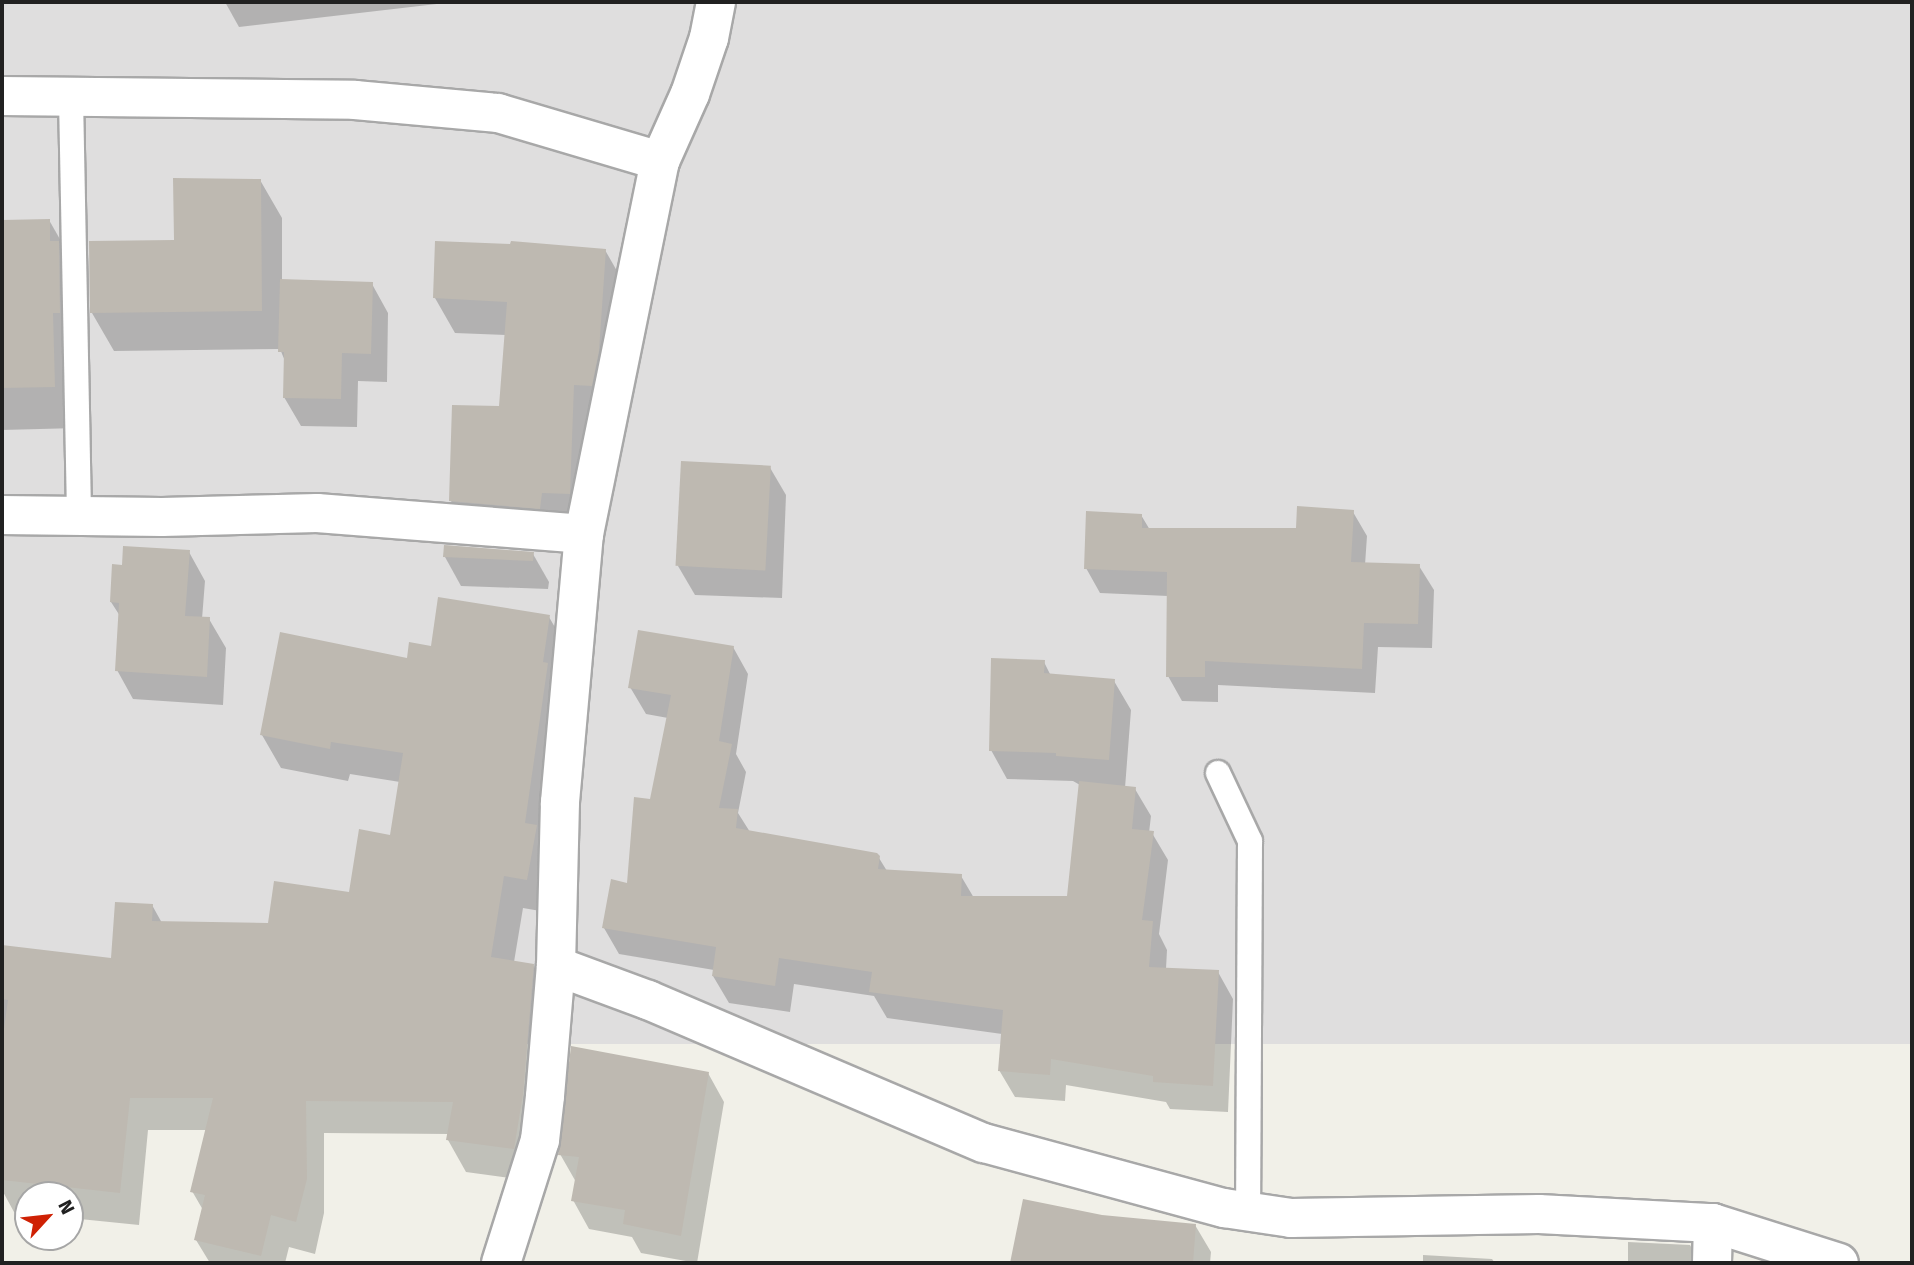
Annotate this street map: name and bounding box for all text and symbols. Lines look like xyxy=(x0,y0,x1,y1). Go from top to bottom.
north arrow xyxy=(14,1181,84,1251)
text: N xyxy=(53,1196,79,1218)

